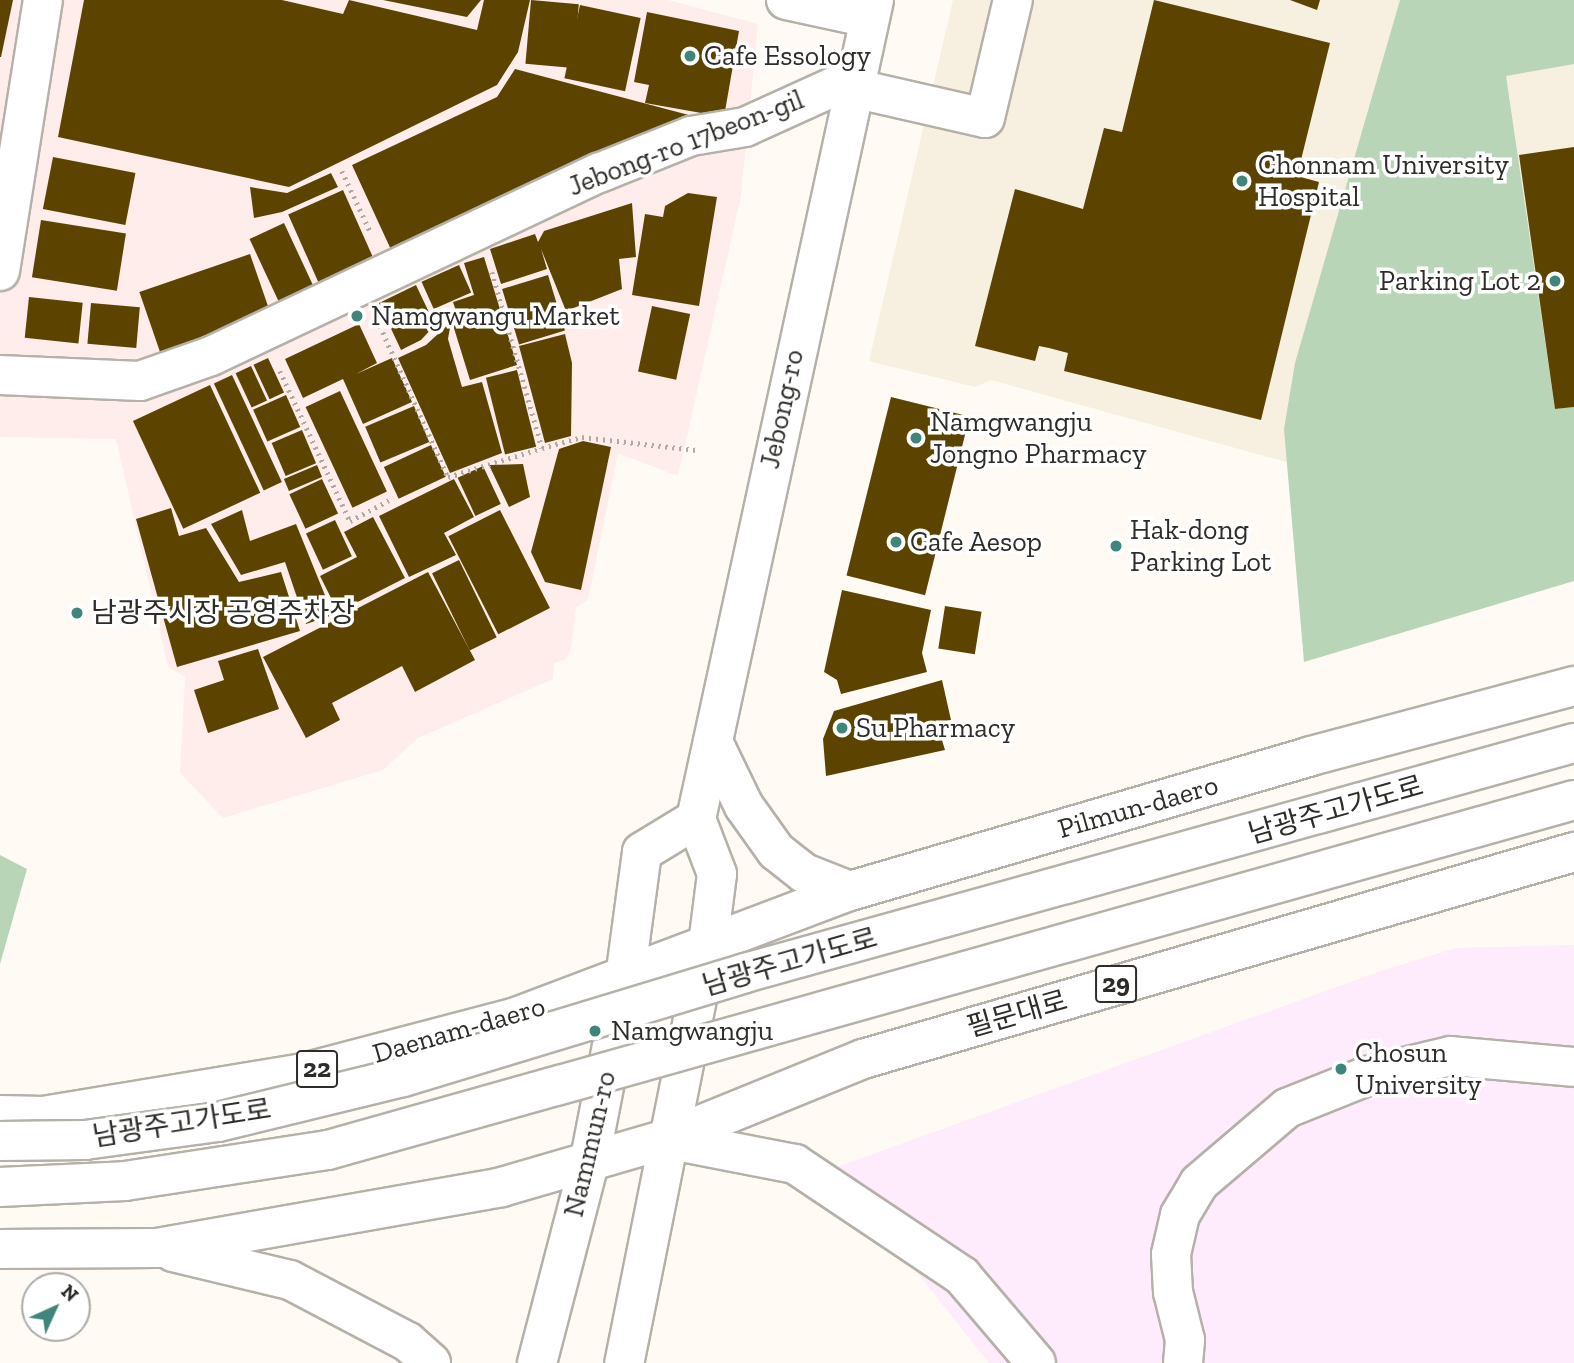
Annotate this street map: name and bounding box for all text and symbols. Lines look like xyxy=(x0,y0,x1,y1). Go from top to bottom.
place label: Cafe Essology xyxy=(704,39,871,73)
marker: Cafe Essology xyxy=(682,48,698,64)
street label: Jebong-ro 17beon-gil xyxy=(564,83,808,203)
place label: Chonnam University Hospital xyxy=(1258,148,1509,214)
marker: Chonnam University Hospital xyxy=(1232,171,1252,191)
place label: Parking Lot 2 xyxy=(1379,264,1541,298)
marker: Parking Lot 2 xyxy=(1547,273,1563,289)
place label: Namgwangu Market xyxy=(371,299,620,333)
marker: Namgwangu Market xyxy=(349,308,365,324)
street label: Jebong-ro xyxy=(753,346,811,472)
place label: Namgwangju Jongno Pharmacy xyxy=(930,405,1147,471)
marker: Namgwangju Jongno Pharmacy xyxy=(908,430,924,446)
place label: Hak-dong Parking Lot xyxy=(1130,513,1271,579)
place label: Cafe Aesop xyxy=(910,525,1043,559)
marker: Cafe Aesop xyxy=(888,534,904,550)
marker: Hak-dong Parking Lot xyxy=(1108,538,1124,554)
place label: 남광주시장 공영주차장 xyxy=(91,596,355,630)
marker: 남광주시장 공영주차장 xyxy=(69,605,85,621)
place label: Su Pharmacy xyxy=(856,711,1015,745)
marker: Su Pharmacy xyxy=(834,720,850,736)
street label: Pilmun-daero xyxy=(1054,768,1222,846)
street label: 남광주고가도로 xyxy=(1245,769,1427,851)
street label: 남광주고가도로 xyxy=(699,921,881,1003)
road number: 29 xyxy=(1095,962,1137,1007)
street label: 필문대로 xyxy=(963,984,1071,1044)
street label: Daenam-daero xyxy=(369,989,549,1071)
place label: Namgwangju xyxy=(611,1014,773,1048)
marker: Namgwangju xyxy=(585,1021,605,1041)
place label: Chosun University xyxy=(1355,1036,1481,1102)
road number: 22 xyxy=(296,1046,338,1092)
marker: Chosun University xyxy=(1333,1061,1349,1077)
street label: Nammun-ro xyxy=(557,1068,623,1220)
street label: 남광주고가도로 xyxy=(90,1092,274,1154)
north arrow xyxy=(21,1272,91,1342)
text: N xyxy=(57,1280,83,1306)

